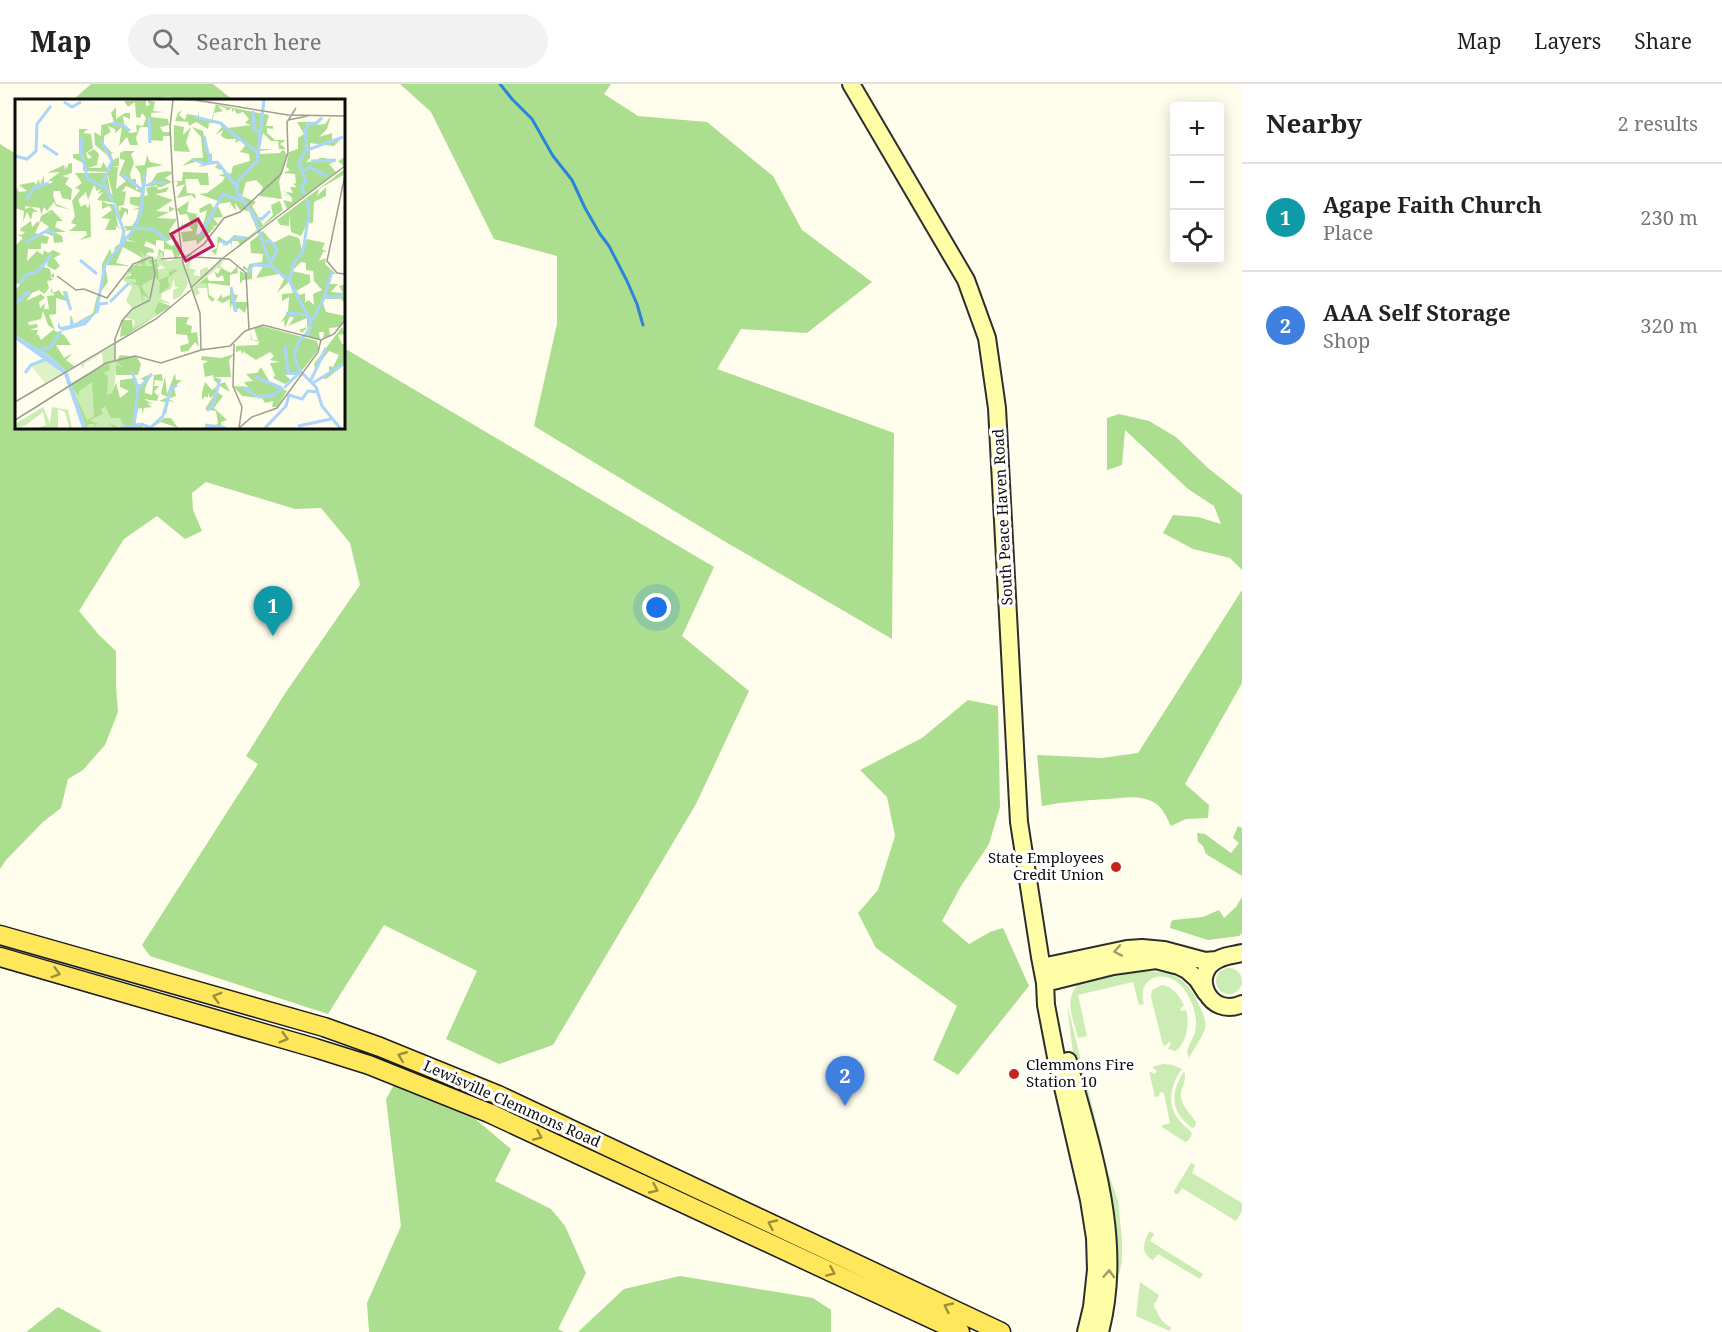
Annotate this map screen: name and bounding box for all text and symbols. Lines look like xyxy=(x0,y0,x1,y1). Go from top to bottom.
search box xyxy=(128,14,548,68)
text: Map xyxy=(30,22,92,60)
icon: search xyxy=(149,25,182,58)
text: Search here xyxy=(197,26,321,56)
text: Map xyxy=(1457,27,1501,55)
text: Layers xyxy=(1534,27,1601,55)
text: Share xyxy=(1634,27,1692,55)
inset map xyxy=(15,99,345,429)
map controls xyxy=(1170,102,1224,264)
button: + xyxy=(1170,102,1224,156)
text: Nearby xyxy=(1266,105,1362,141)
text: 2 results xyxy=(1618,110,1698,137)
button: − xyxy=(1170,156,1224,210)
text: Agape Faith Church xyxy=(1323,189,1542,219)
text: 1 xyxy=(1280,204,1291,231)
text: 230 m xyxy=(1640,204,1698,231)
button: locate xyxy=(1170,210,1224,264)
text: Place xyxy=(1323,219,1373,246)
text: AAA Self Storage xyxy=(1323,297,1511,327)
text: 2 xyxy=(1280,312,1291,339)
text: 320 m xyxy=(1640,312,1698,339)
text: Shop xyxy=(1323,327,1370,354)
street label: South Peace Haven Road xyxy=(987,428,1017,606)
pin: 1 xyxy=(254,586,292,636)
your location xyxy=(642,593,671,622)
place label: State Employees Credit Union xyxy=(988,847,1104,884)
marker: State Employees Credit Union xyxy=(1109,860,1123,874)
one-way arrow xyxy=(1113,944,1123,957)
one-way arrow xyxy=(50,966,61,978)
one-way arrow xyxy=(212,992,223,1004)
one-way arrow xyxy=(278,1031,289,1043)
one-way arrow xyxy=(397,1051,408,1063)
place label: Clemmons Fire Station 10 xyxy=(1026,1054,1134,1091)
street label: Lewisville Clemmons Road xyxy=(421,1055,604,1151)
pin: 2 xyxy=(826,1056,864,1106)
marker: Clemmons Fire Station 10 xyxy=(1007,1067,1021,1081)
one-way arrow xyxy=(532,1128,543,1140)
one-way arrow xyxy=(648,1182,659,1194)
one-way arrow xyxy=(768,1219,779,1231)
one-way arrow xyxy=(824,1265,835,1277)
one-way arrow xyxy=(1102,1270,1115,1279)
one-way arrow xyxy=(944,1303,955,1315)

